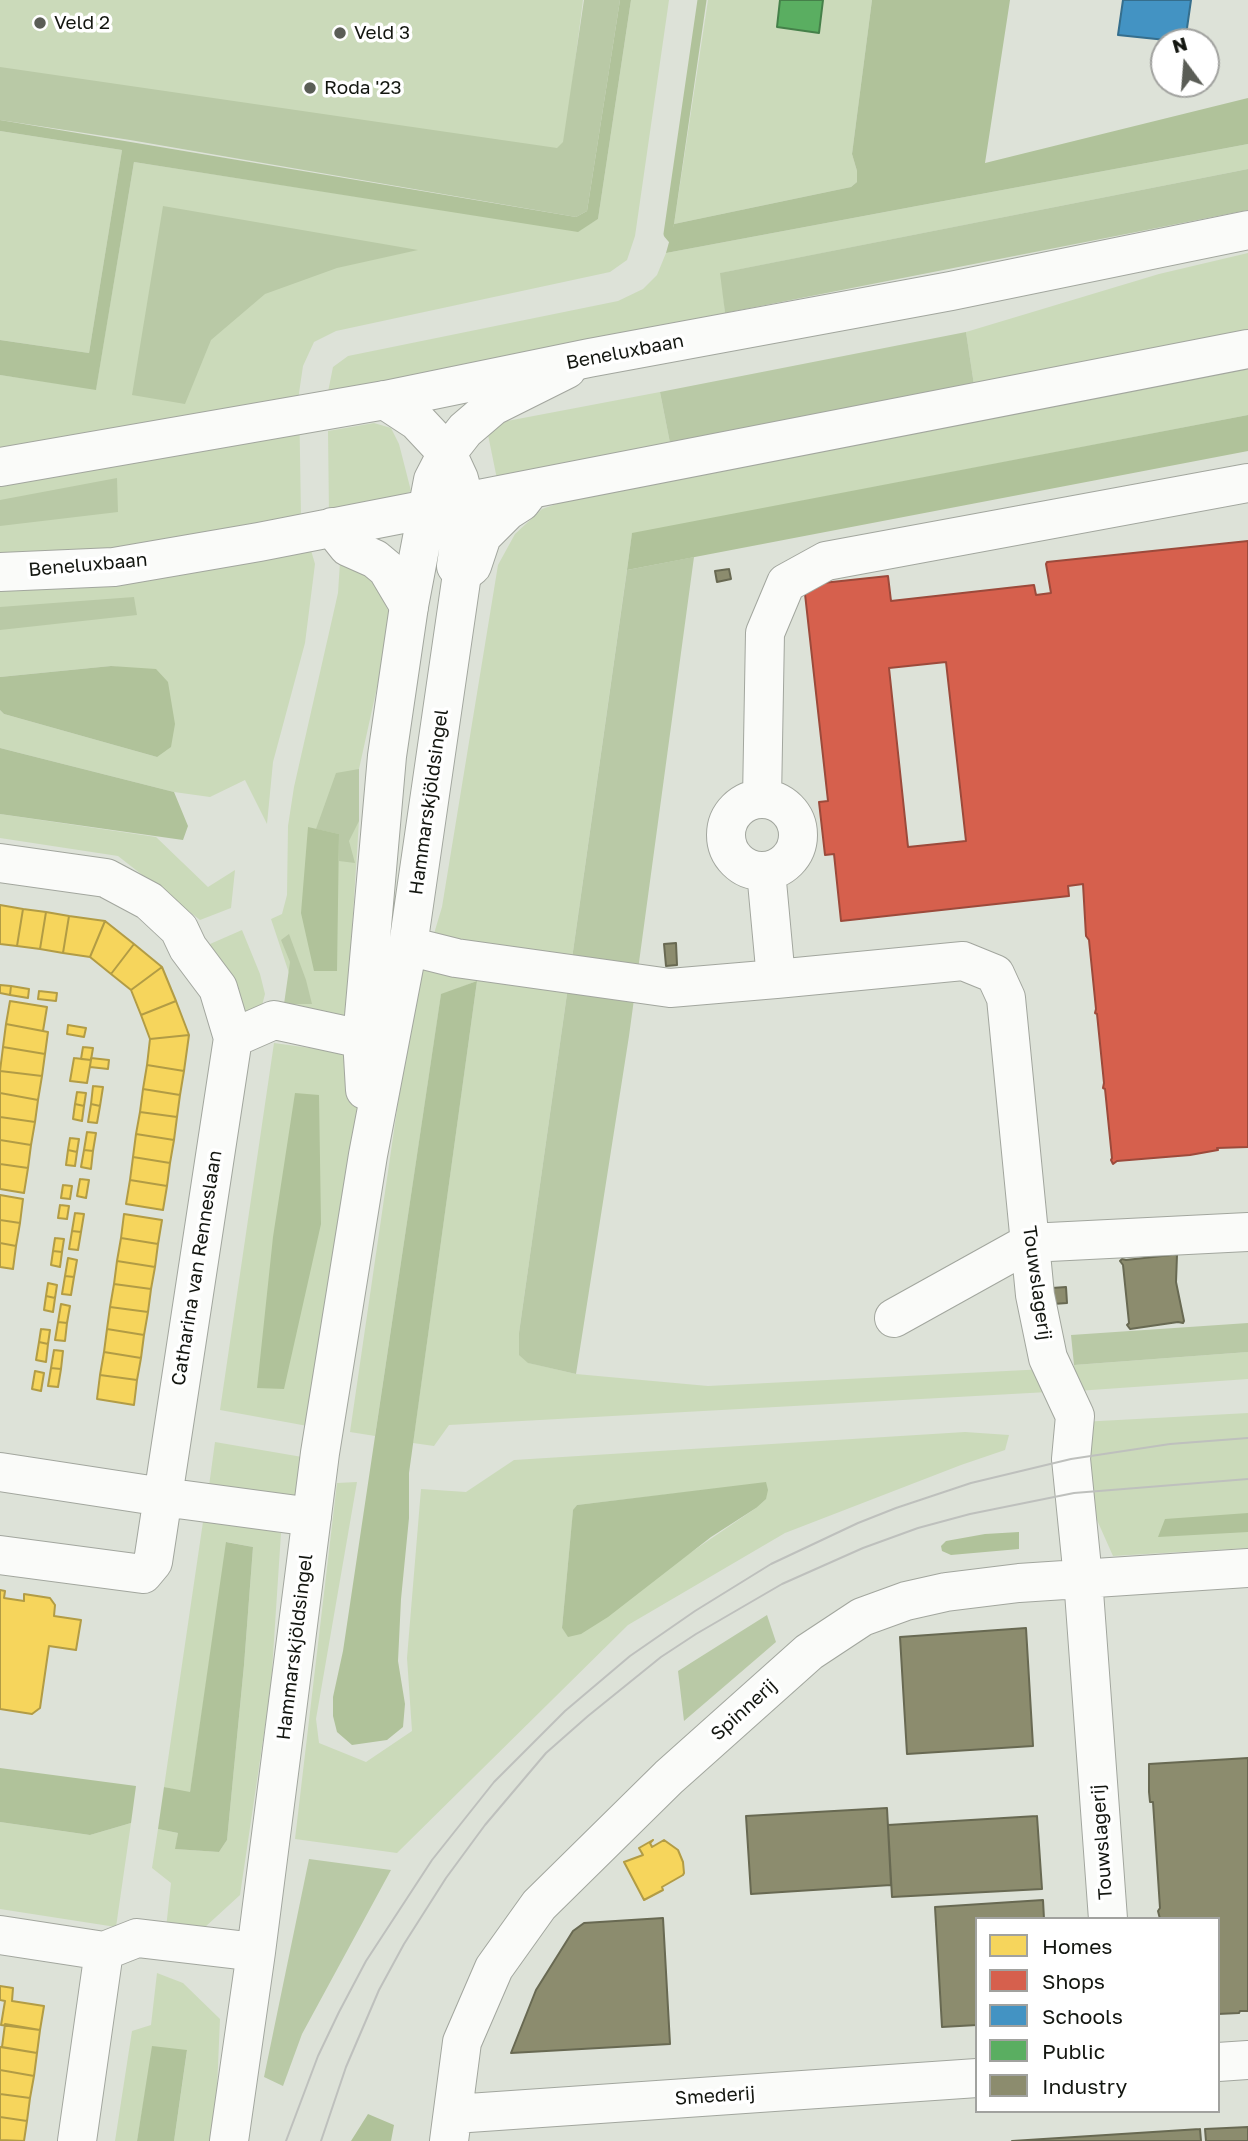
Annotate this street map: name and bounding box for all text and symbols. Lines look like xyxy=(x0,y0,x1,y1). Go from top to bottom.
place label: Veld 2 xyxy=(54,12,110,34)
marker: Veld 2 xyxy=(32,15,48,31)
place label: Veld 3 xyxy=(354,22,410,44)
marker: Veld 3 xyxy=(332,25,348,41)
north arrow xyxy=(1150,28,1220,98)
text: N xyxy=(1170,31,1190,57)
place label: Roda '23 xyxy=(324,77,402,99)
marker: Roda '23 xyxy=(302,80,318,96)
street label: Beneluxbaan xyxy=(564,329,686,375)
street label: Beneluxbaan xyxy=(28,548,148,582)
street label: Hammarskjöldsingel xyxy=(405,708,453,896)
street label: Catharina van Renneslaan xyxy=(167,1149,227,1387)
street label: Touwslagerij xyxy=(1018,1224,1056,1342)
street label: Hammarskjöldsingel xyxy=(272,1553,318,1741)
street label: Spinnerij xyxy=(706,1674,782,1746)
street label: Touwslagerij xyxy=(1087,1784,1117,1900)
legend xyxy=(975,1917,1220,2113)
text: Homes xyxy=(1042,1933,1112,1959)
text: Shops xyxy=(1042,1968,1105,1994)
text: Schools xyxy=(1042,2003,1123,2029)
text: Public xyxy=(1042,2038,1105,2064)
text: Industry xyxy=(1042,2073,1127,2099)
street label: Smederij xyxy=(674,2082,756,2110)

